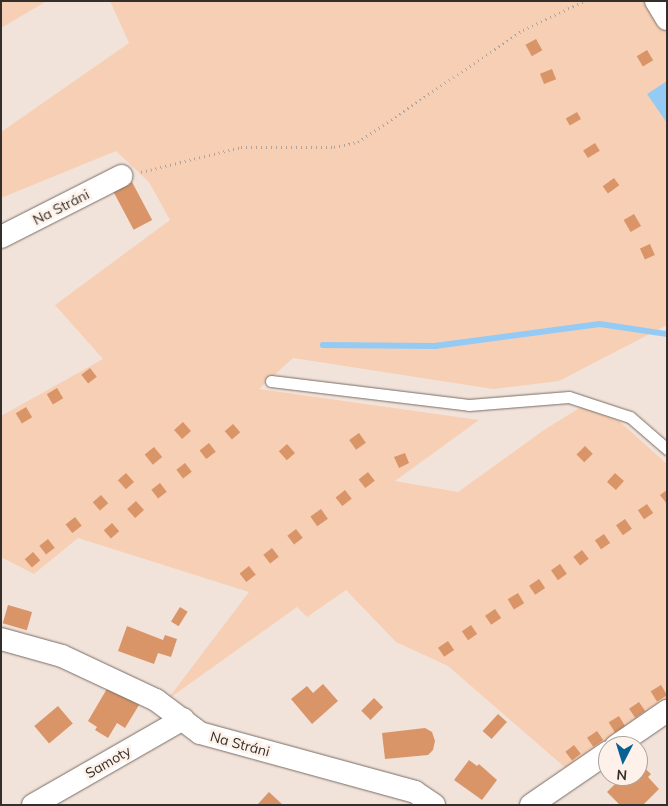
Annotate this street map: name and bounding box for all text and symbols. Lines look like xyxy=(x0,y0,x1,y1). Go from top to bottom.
street label: Na Stráni xyxy=(30,186,92,228)
street label: Na Stráni xyxy=(208,728,272,760)
north arrow xyxy=(598,736,648,786)
street label: Samoty xyxy=(82,742,134,782)
text: N xyxy=(616,766,628,784)

